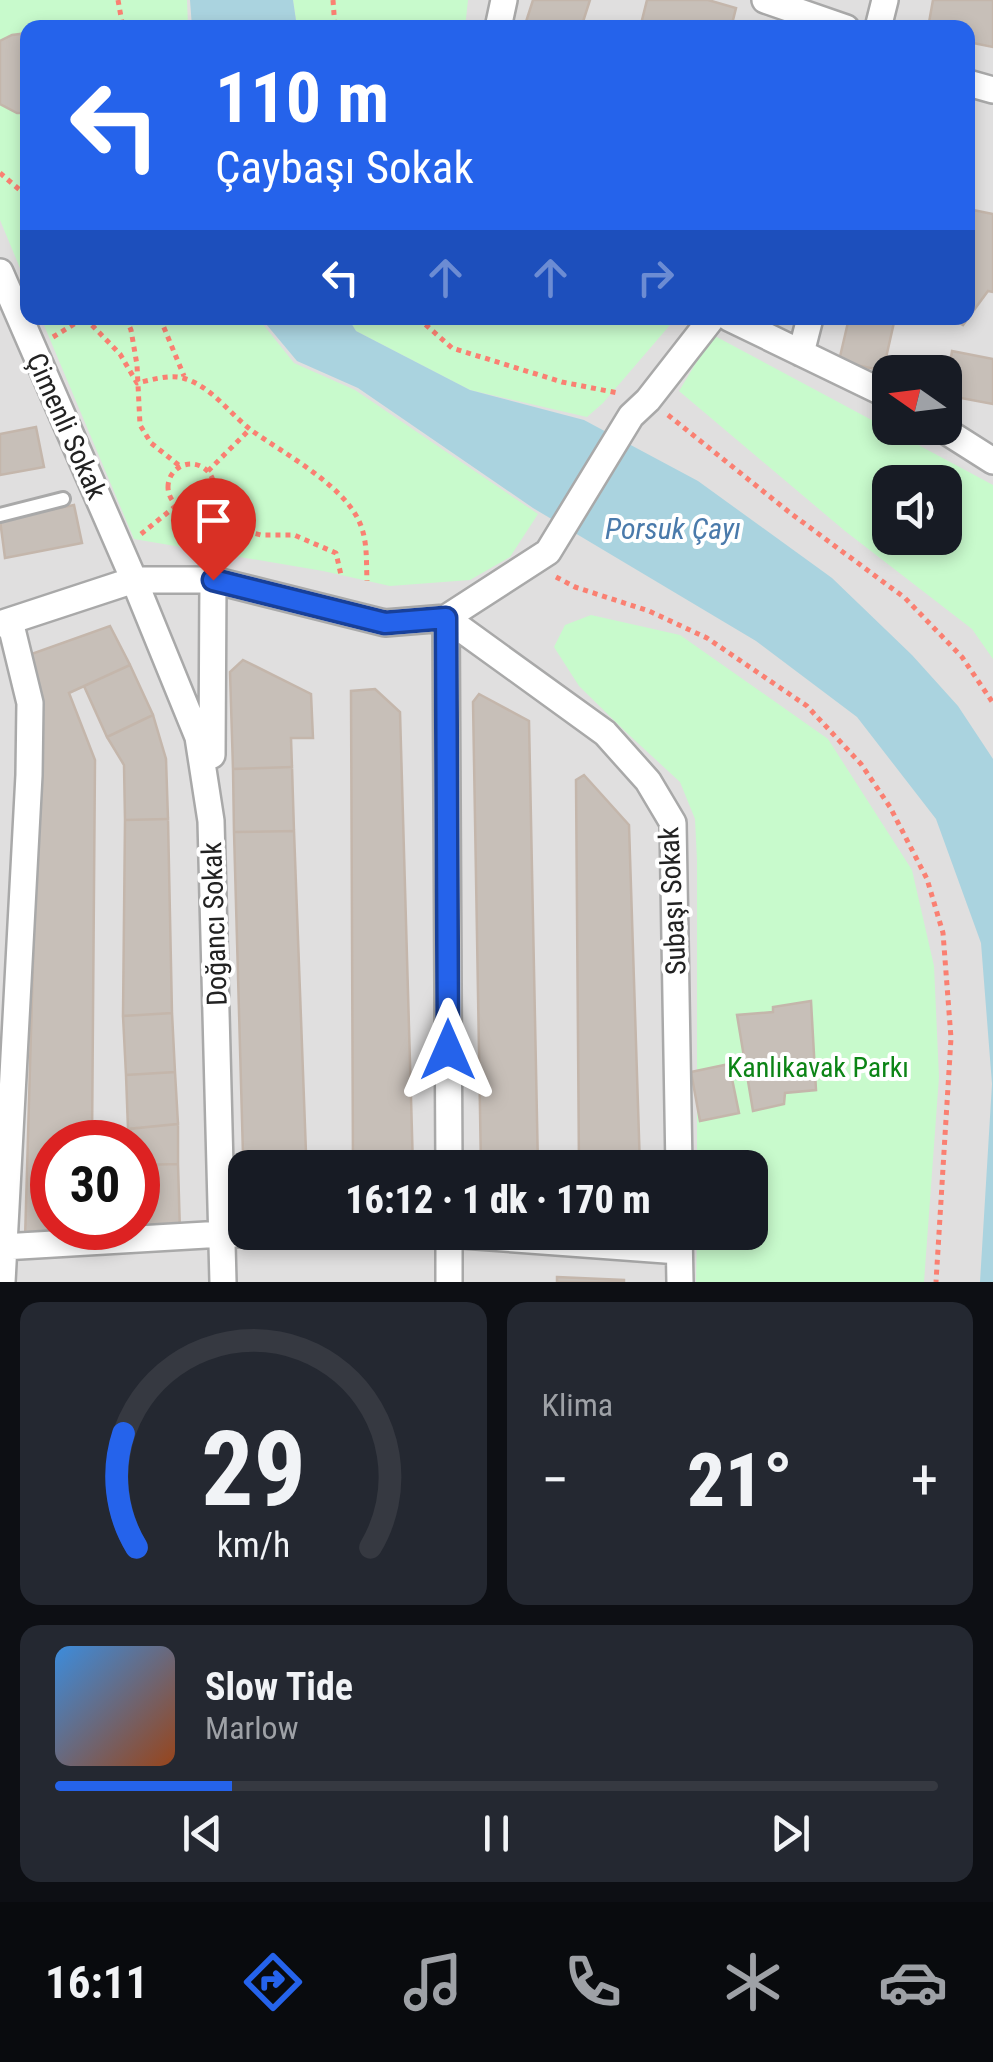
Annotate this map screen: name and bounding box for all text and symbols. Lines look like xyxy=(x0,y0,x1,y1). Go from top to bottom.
text: 110 m xyxy=(215,57,389,139)
icon: left xyxy=(50,60,180,190)
text: Çaybaşı Sokak xyxy=(215,141,474,194)
icon: left xyxy=(313,250,368,305)
icon: ahead xyxy=(418,250,473,305)
icon: ahead xyxy=(523,250,578,305)
icon: right xyxy=(628,250,683,305)
street label: Çimenli Sokak xyxy=(20,348,114,505)
north arrow xyxy=(872,355,962,445)
map controls xyxy=(872,355,962,555)
button: sound xyxy=(872,465,962,555)
pin xyxy=(171,478,256,581)
icon: arrive xyxy=(186,493,241,548)
water label: Porsuk Çayı xyxy=(605,511,741,546)
street label: Subaşı Sokak xyxy=(652,826,693,976)
street label: Doğancı Sokak xyxy=(195,841,234,1007)
position arrow xyxy=(396,998,500,1102)
park label: Kanlıkavak Parkı xyxy=(727,1051,909,1084)
speed limit sign: 30 xyxy=(30,1120,160,1250)
text: 16:12 · 1 dk · 170 m xyxy=(345,1178,651,1222)
text: Klima xyxy=(542,1386,613,1424)
text: 29 xyxy=(201,1409,306,1530)
text: 21° xyxy=(687,1436,793,1524)
text: − xyxy=(542,1448,569,1512)
text: + xyxy=(911,1448,938,1512)
text: km/h xyxy=(216,1524,290,1566)
text: Slow Tide xyxy=(205,1665,353,1709)
text: Marlow xyxy=(205,1709,298,1747)
icon: previous xyxy=(175,1806,230,1861)
icon: pause xyxy=(469,1806,524,1861)
icon: next xyxy=(763,1806,818,1861)
icon: directions xyxy=(238,1947,308,2017)
icon: music xyxy=(398,1947,468,2017)
icon: phone xyxy=(558,1947,628,2017)
icon: climate xyxy=(718,1947,788,2017)
icon: car xyxy=(878,1947,948,2017)
text: 16:11 xyxy=(45,1956,148,2009)

